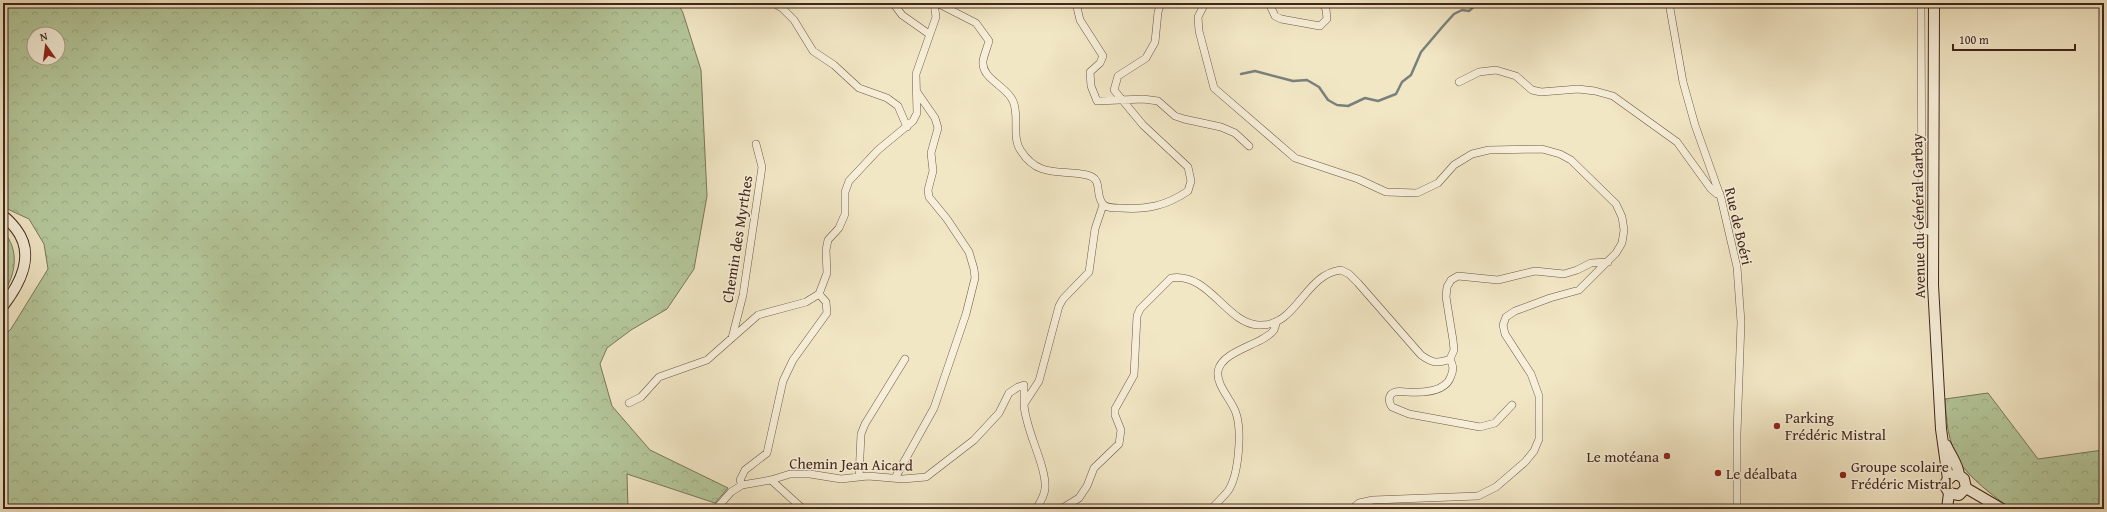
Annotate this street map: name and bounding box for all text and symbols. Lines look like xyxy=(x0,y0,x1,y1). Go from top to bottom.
north arrow xyxy=(26,26,66,66)
scale bar xyxy=(1953,26,2075,52)
text: N xyxy=(38,27,50,45)
text: 100 m xyxy=(1959,31,1989,48)
street label: Avenue du Général Garbay xyxy=(1906,133,1930,299)
street label: Chemin des Myrthes xyxy=(717,174,757,304)
street label: Rue de Boéri xyxy=(1720,185,1758,267)
place label: Parking Frédéric Mistral xyxy=(1785,407,1886,445)
marker: Parking Frédéric Mistral xyxy=(1772,421,1782,431)
place label: Le motéana xyxy=(1587,446,1659,467)
marker: Le motéana xyxy=(1662,451,1672,461)
street label: Chemin Jean Aicard xyxy=(789,452,913,476)
place label: Groupe scolaire Frédéric Mistral xyxy=(1851,456,1952,494)
place label: Le déalbata xyxy=(1726,463,1797,484)
marker: Le déalbata xyxy=(1713,468,1723,478)
marker: Groupe scolaire Frédéric Mistral xyxy=(1838,470,1848,480)

